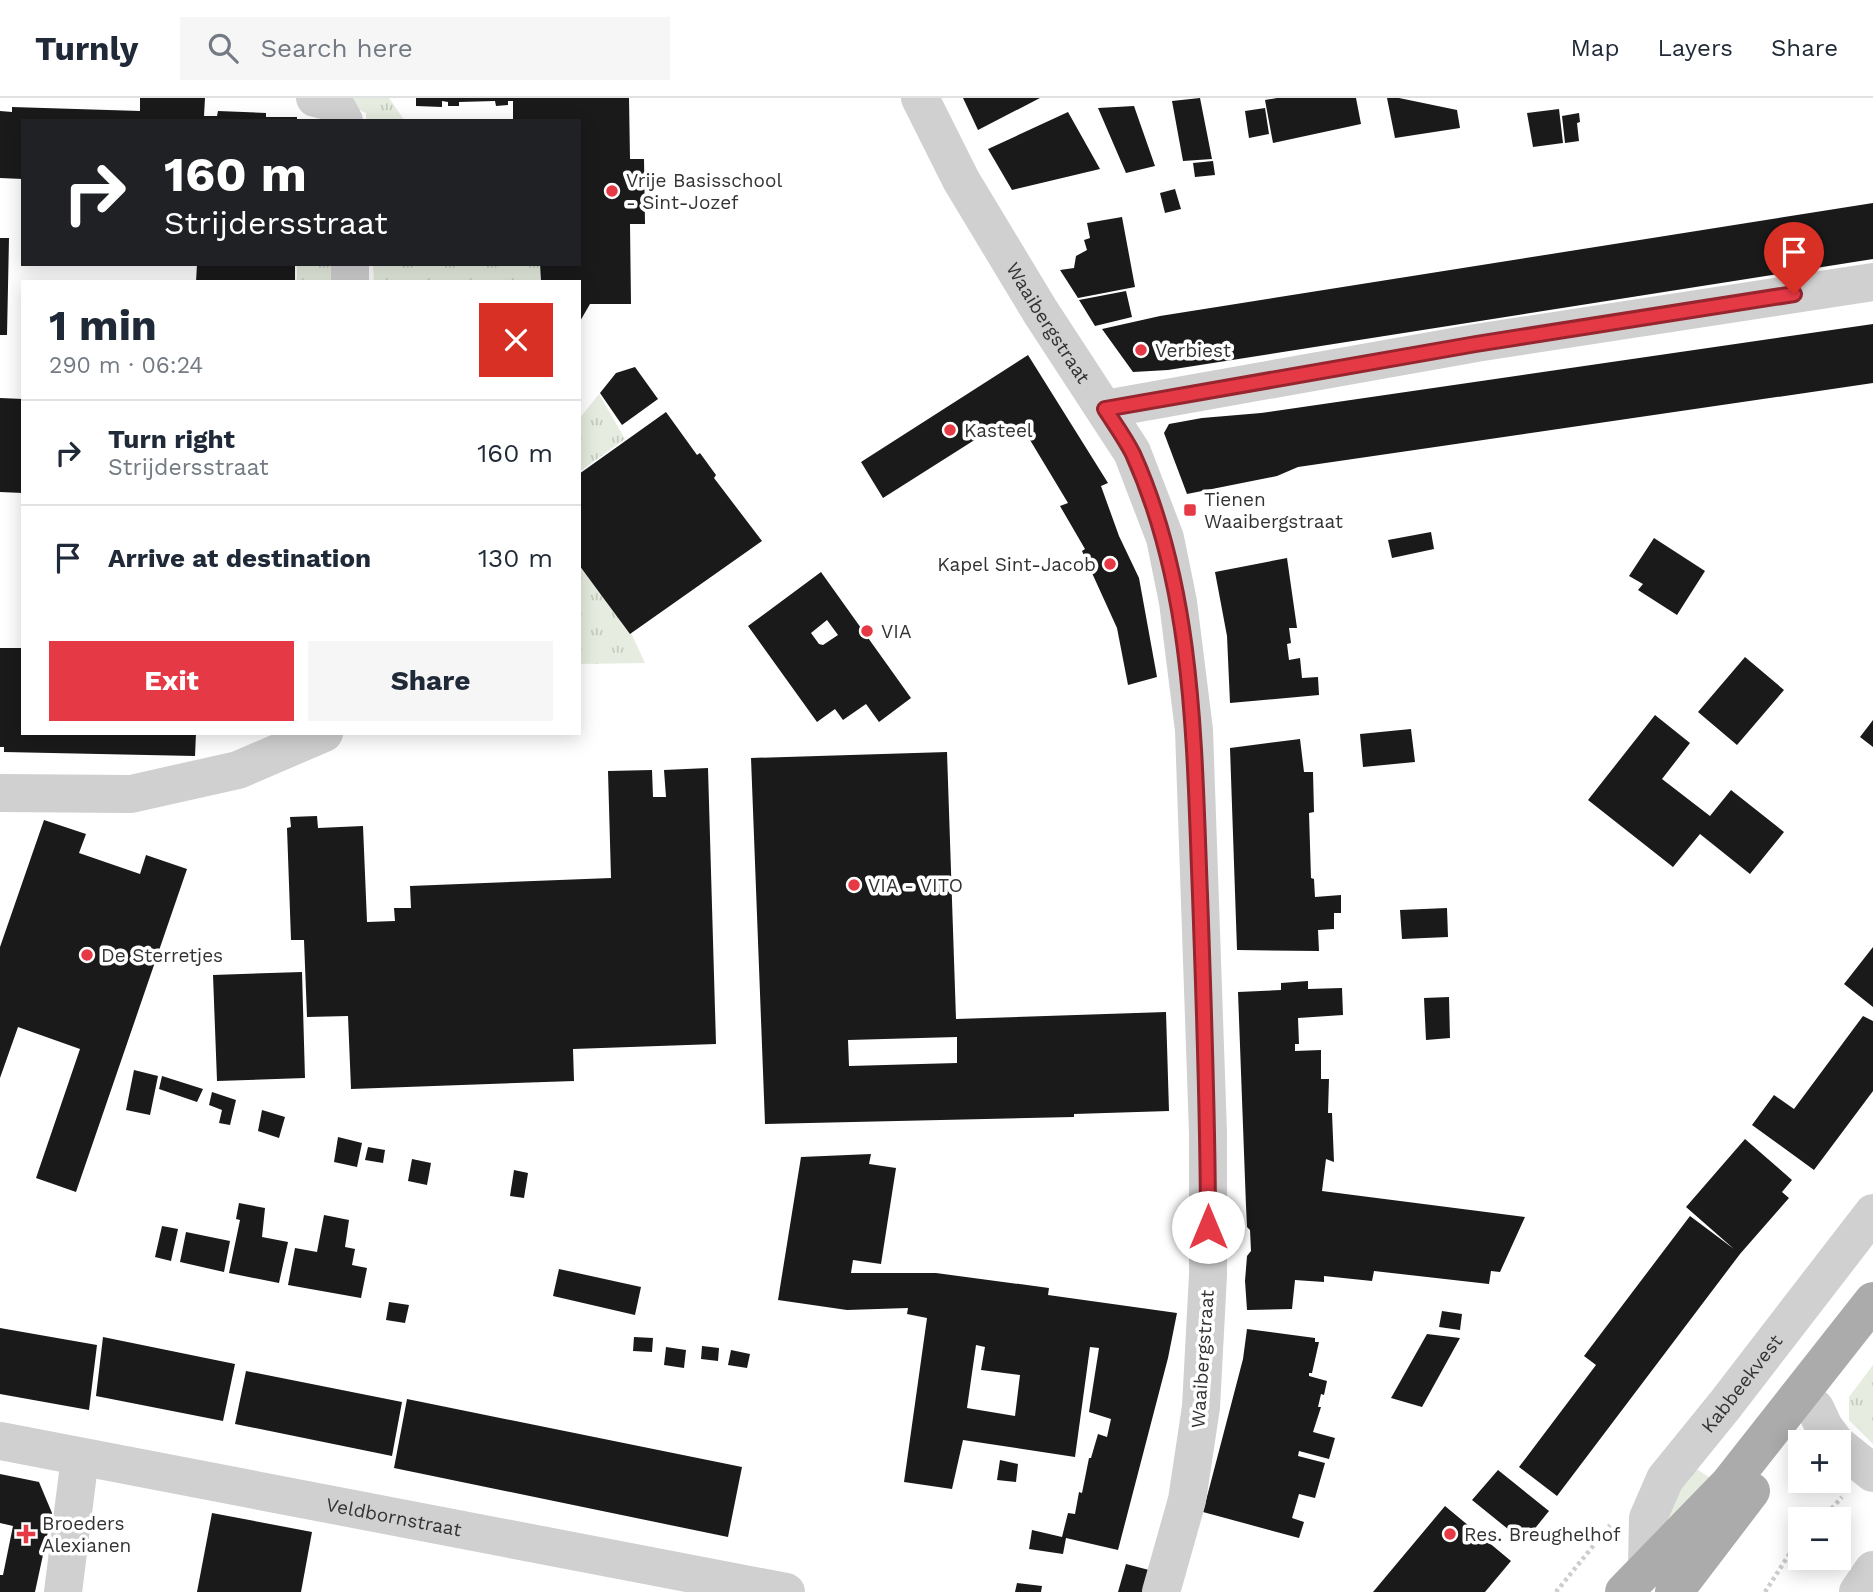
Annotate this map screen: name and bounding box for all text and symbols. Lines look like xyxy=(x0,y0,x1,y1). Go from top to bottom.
search box xyxy=(180,17,670,80)
text: Turnly xyxy=(35,29,138,68)
icon: search xyxy=(204,29,242,67)
text: Search here xyxy=(260,33,413,63)
text: Map xyxy=(1571,34,1619,62)
text: Layers xyxy=(1657,34,1733,62)
text: Share xyxy=(1771,34,1838,62)
text: 160 m xyxy=(164,145,307,203)
icon: right xyxy=(49,147,140,238)
place label: Vrije Basisschool - Sint-Jozef xyxy=(626,169,782,214)
marker: Vrije Basisschool - Sint-Jozef xyxy=(604,183,620,199)
text: Strijdersstraat xyxy=(164,204,388,242)
pin xyxy=(1764,222,1824,294)
icon: arrive xyxy=(1775,233,1813,271)
street label: Waaibergstraat xyxy=(1001,258,1095,388)
text: 1 min xyxy=(49,301,157,350)
button: close xyxy=(479,303,553,377)
place label: Verbiest xyxy=(1155,339,1231,362)
marker: Verbiest xyxy=(1133,342,1149,358)
text: 290 m · 06:24 xyxy=(49,352,203,379)
place label: Kasteel xyxy=(964,419,1033,442)
marker: Kasteel xyxy=(942,422,958,438)
text: Turn right xyxy=(108,424,235,454)
icon: right xyxy=(49,434,87,472)
text: 160 m xyxy=(477,438,553,468)
text: Strijdersstraat xyxy=(108,454,269,481)
place label: Tienen Waaibergstraat xyxy=(1204,488,1343,533)
marker: Tienen Waaibergstraat xyxy=(1182,502,1198,518)
icon: arrive xyxy=(49,539,87,577)
text: Arrive at destination xyxy=(108,543,371,573)
text: 130 m xyxy=(478,543,553,573)
place label: Kapel Sint-Jacob xyxy=(937,553,1096,576)
marker: Kapel Sint-Jacob xyxy=(1102,556,1118,572)
place label: VIA xyxy=(881,620,912,643)
marker: VIA xyxy=(859,623,875,639)
button: Exit xyxy=(49,641,294,721)
button: Share xyxy=(308,641,553,721)
place label: VIA - VITO xyxy=(868,874,963,897)
marker: VIA - VITO xyxy=(846,877,862,893)
place label: De Sterretjes xyxy=(101,944,223,967)
marker: De Sterretjes xyxy=(79,947,95,963)
position arrow xyxy=(1171,1190,1245,1264)
street label: Waaibergstraat xyxy=(1186,1289,1219,1429)
street label: Kabbeekvest xyxy=(1696,1330,1787,1437)
map controls xyxy=(1788,1430,1851,1570)
button: + xyxy=(1788,1430,1851,1493)
street label: Veldbornstraat xyxy=(324,1493,463,1541)
button: − xyxy=(1788,1507,1851,1570)
place label: Broeders Alexianen xyxy=(42,1512,131,1557)
place label: Res. Breughelhof xyxy=(1464,1523,1621,1546)
marker: Broeders Alexianen xyxy=(16,1524,36,1544)
marker: Res. Breughelhof xyxy=(1442,1526,1458,1542)

